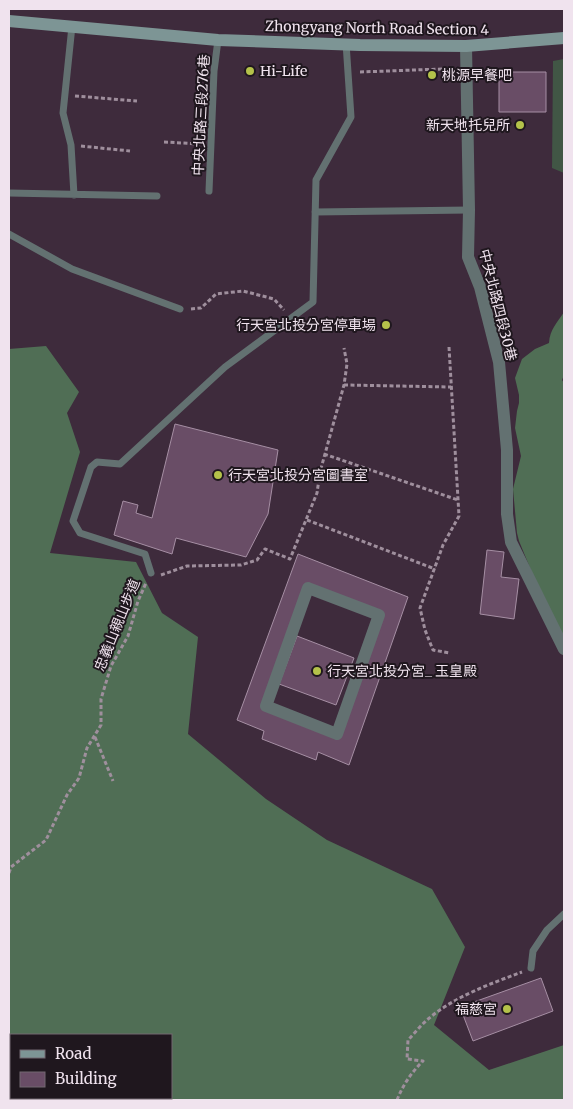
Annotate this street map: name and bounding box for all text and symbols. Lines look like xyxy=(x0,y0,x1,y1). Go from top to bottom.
street label: Zhongyang North Road Section 4 xyxy=(265,17,489,39)
street label: 中央北路三段276巷 xyxy=(189,54,213,176)
place label: Hi-Life xyxy=(260,62,307,80)
marker: Hi-Life xyxy=(244,65,256,77)
place label: 桃源早餐吧 xyxy=(442,66,512,84)
marker: 桃源早餐吧 xyxy=(426,69,438,81)
place label: 新天地托兒所 xyxy=(426,116,510,134)
marker: 新天地托兒所 xyxy=(514,119,526,131)
street label: 中央北路四段30巷 xyxy=(475,247,521,363)
place label: 行天宮北投分宮停車場 xyxy=(236,316,376,334)
marker: 行天宮北投分宮停車場 xyxy=(380,319,392,331)
place label: 行天宮北投分宮圖書室 xyxy=(228,466,368,484)
marker: 行天宮北投分宮圖書室 xyxy=(212,469,224,481)
street label: 忠義山親山步道 xyxy=(90,576,144,674)
place label: 行天宮北投分宮_ 玉皇殿 xyxy=(327,662,477,680)
marker: 行天宮北投分宮_ 玉皇殿 xyxy=(311,665,323,677)
place label: 福慈宮 xyxy=(455,1000,497,1018)
marker: 福慈宮 xyxy=(501,1003,513,1015)
legend xyxy=(10,1034,172,1099)
text: Road xyxy=(55,1044,91,1063)
text: Building xyxy=(55,1069,117,1088)

